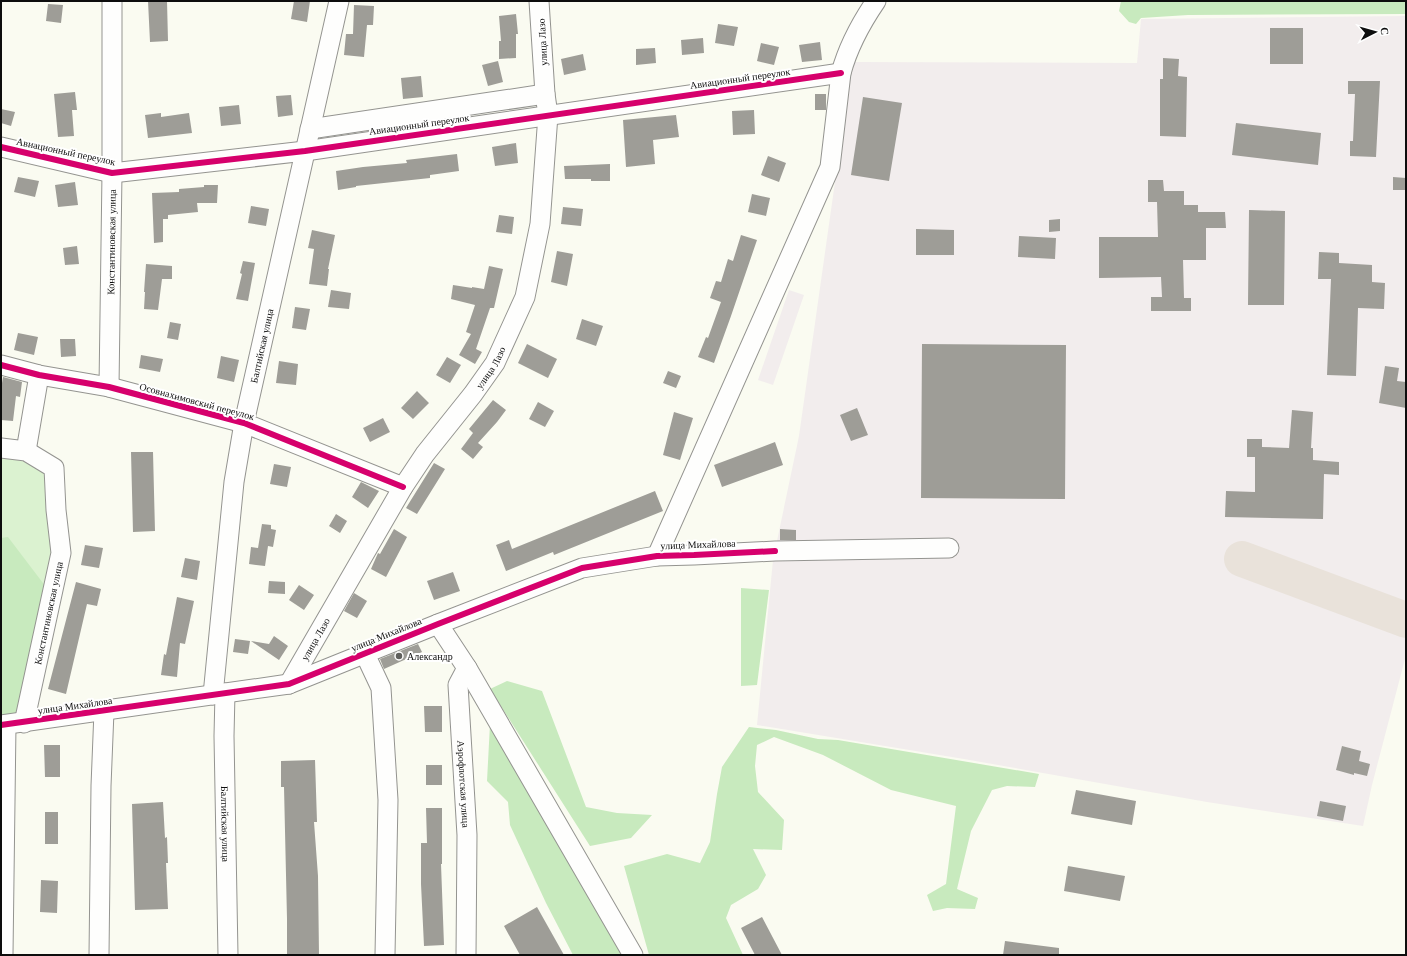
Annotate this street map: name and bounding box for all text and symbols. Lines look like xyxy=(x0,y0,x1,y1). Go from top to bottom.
north arrow xyxy=(1355,12,1395,52)
street label: улица Лазо xyxy=(536,18,549,66)
text: С xyxy=(1379,26,1391,36)
street label: Авиационный переулок xyxy=(689,66,791,91)
street label: Авиационный переулок xyxy=(368,112,470,137)
street label: Авиационный переулок xyxy=(15,136,117,167)
street label: Константиновская улица xyxy=(105,189,118,295)
street label: Балтийская улица xyxy=(248,307,276,384)
street label: улица Лазо xyxy=(474,345,508,391)
street label: Осовиахимовский переулок xyxy=(138,381,256,422)
street label: улица Михайлова xyxy=(660,538,736,551)
street label: Константиновская улица xyxy=(32,560,65,666)
street label: улица Михайлова xyxy=(349,615,424,654)
street label: улица Лазо xyxy=(299,616,332,663)
marker: Александр xyxy=(394,651,404,661)
place label: Александр xyxy=(407,651,453,662)
street label: улица Михайлова xyxy=(37,695,114,716)
street label: Аэрофлотская улица xyxy=(455,740,472,829)
street label: Балтийская улица xyxy=(219,786,231,863)

